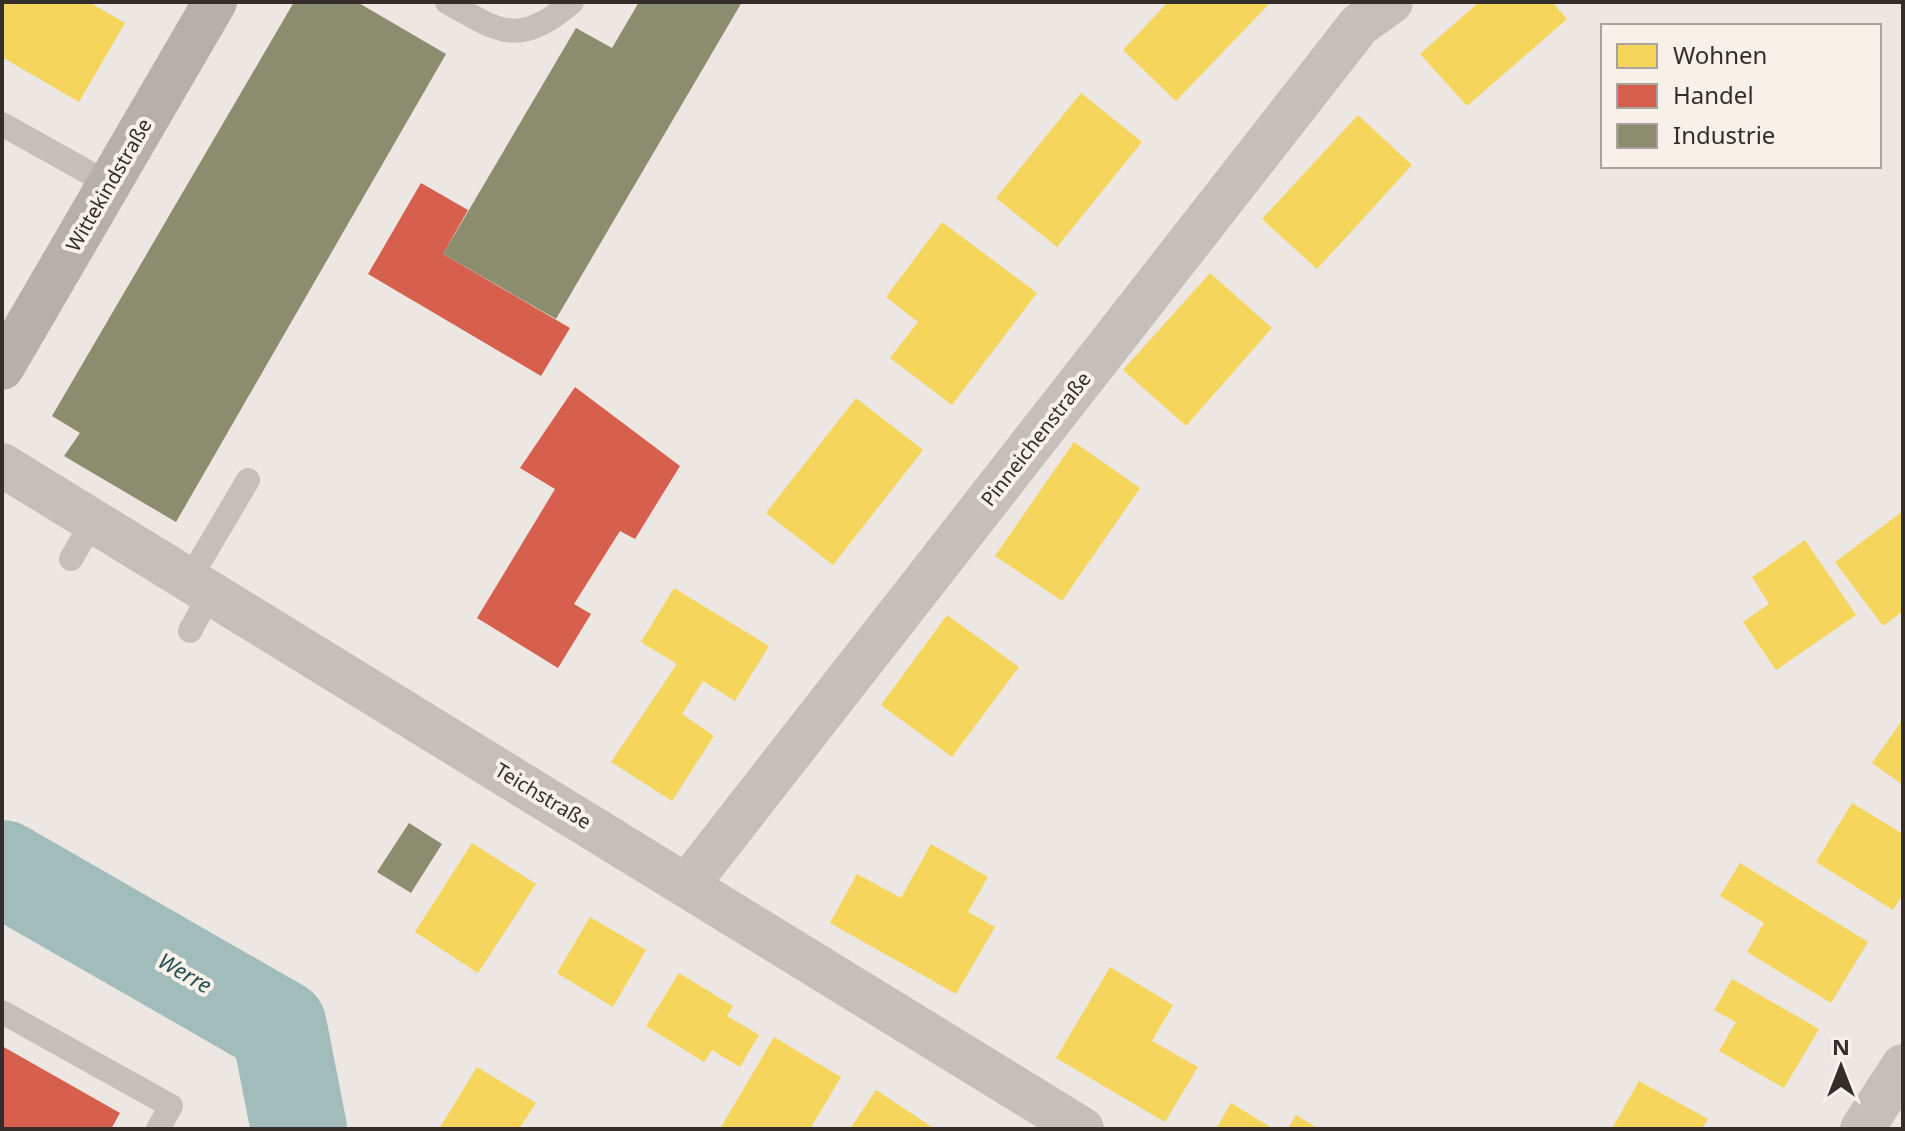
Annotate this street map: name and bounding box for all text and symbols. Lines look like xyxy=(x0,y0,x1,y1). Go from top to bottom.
legend xyxy=(1601,24,1881,168)
text: Wohnen xyxy=(1673,38,1767,71)
text: Handel xyxy=(1673,78,1754,111)
street label: Wittekindstraße xyxy=(59,113,158,256)
text: Industrie xyxy=(1673,118,1775,151)
street label: Pinneichenstraße xyxy=(975,366,1097,512)
street label: Teichstraße xyxy=(490,756,596,835)
water label: Werre xyxy=(153,945,218,999)
north arrow xyxy=(1801,1027,1881,1107)
text: N xyxy=(1832,1031,1850,1061)

